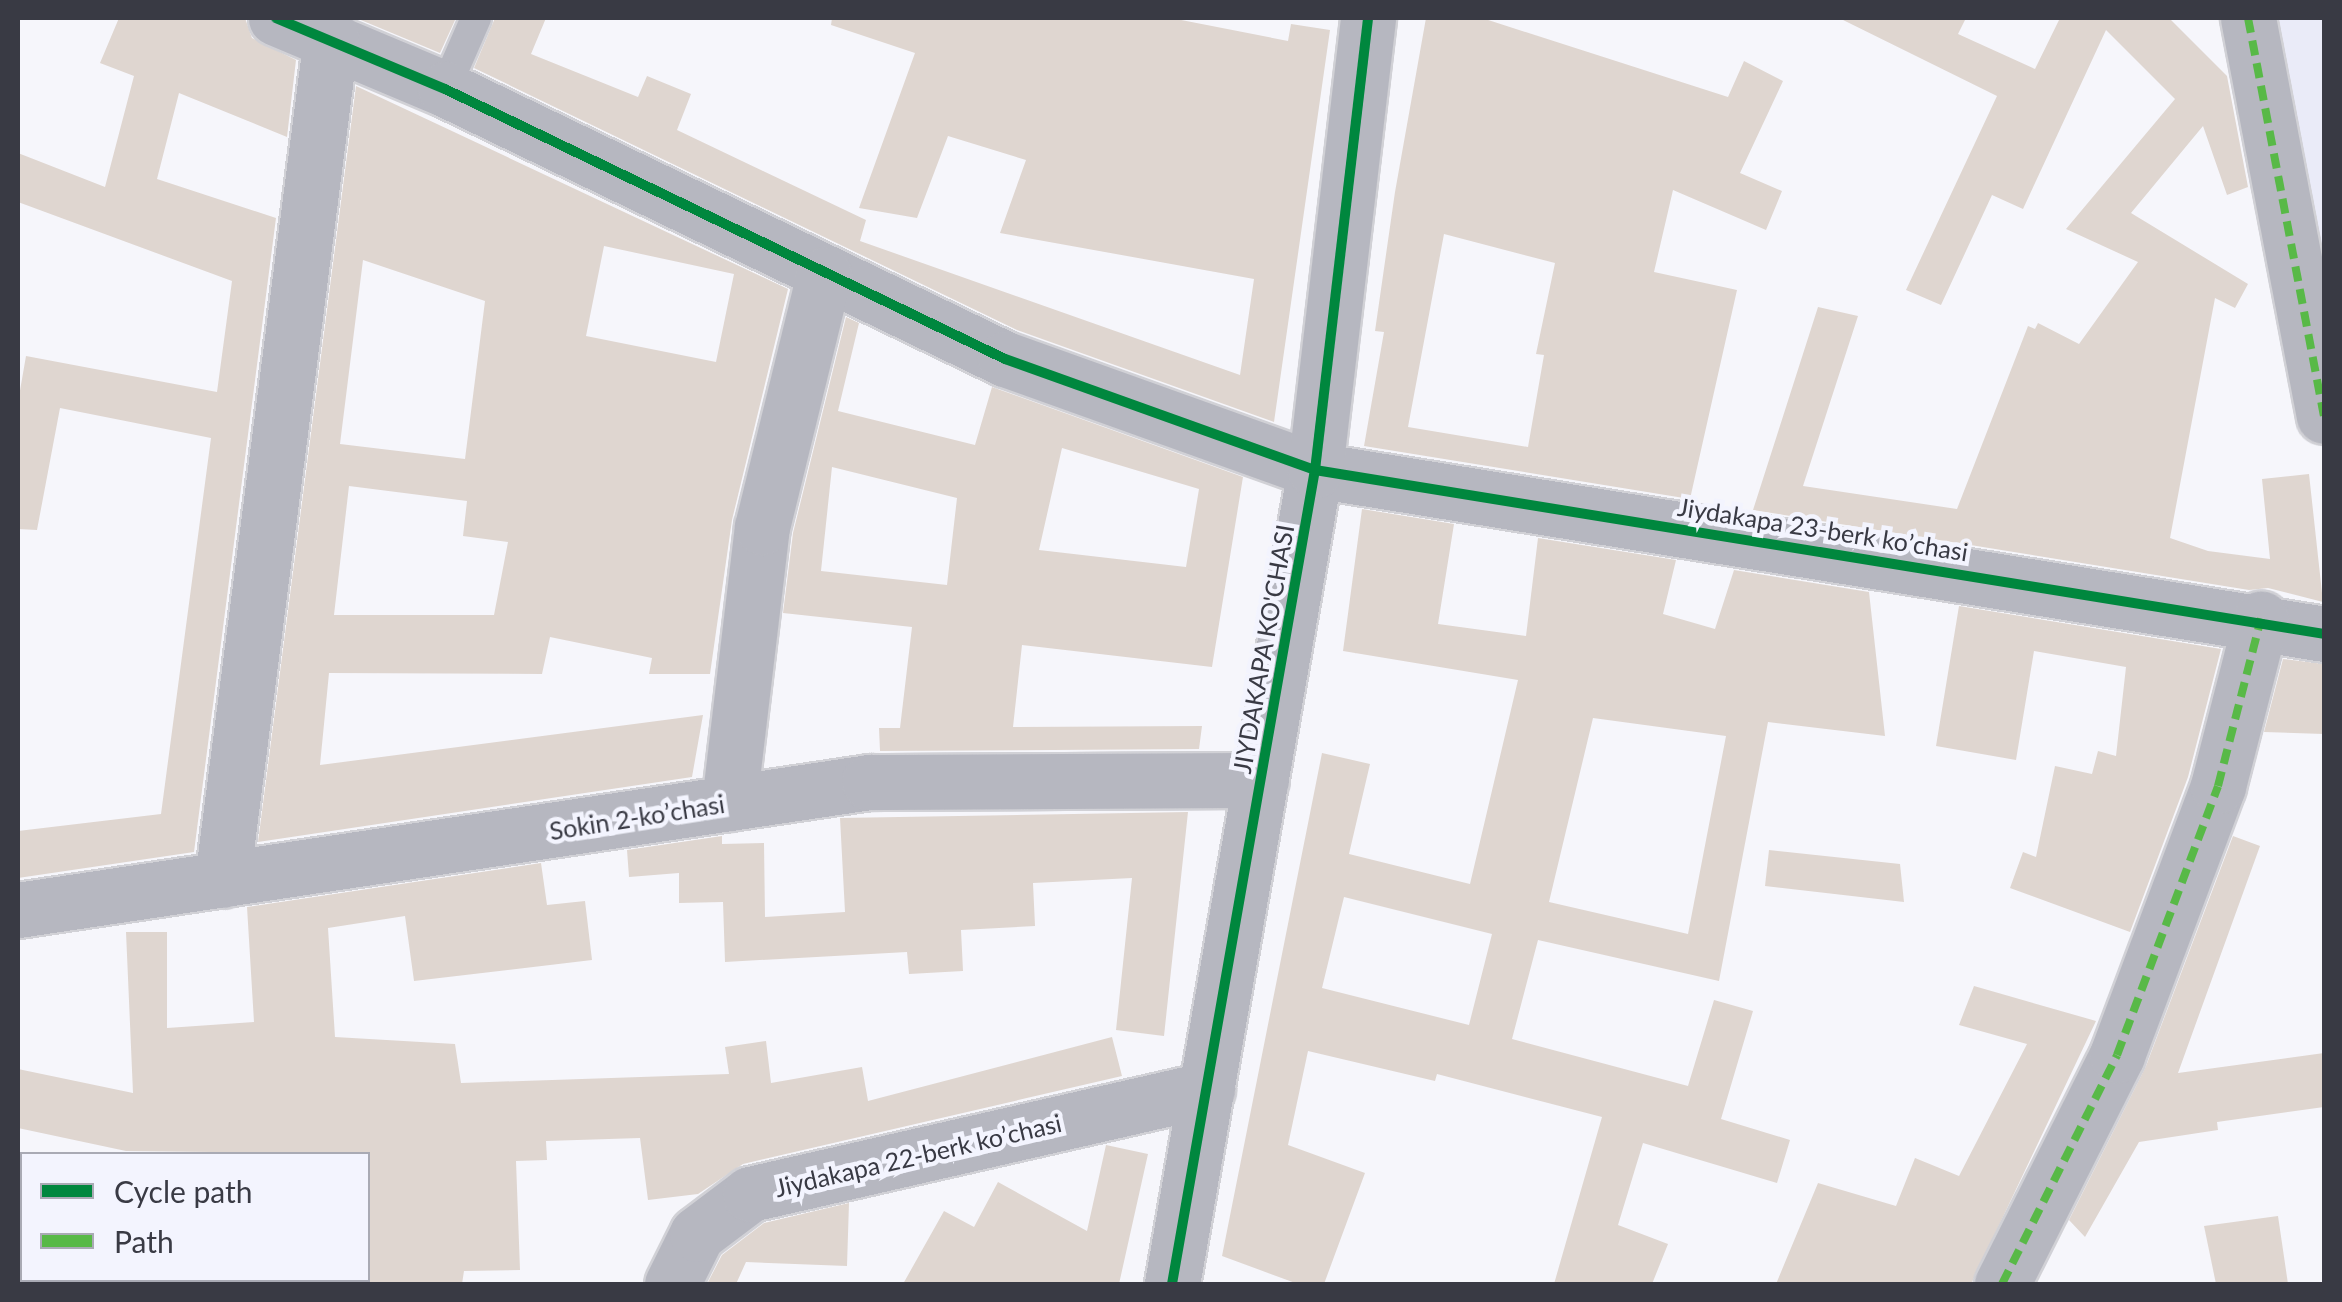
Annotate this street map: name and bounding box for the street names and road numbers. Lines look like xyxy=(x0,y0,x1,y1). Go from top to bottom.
street label: Jiydakapa 23-berk koʼchasi xyxy=(1676,491,1970,567)
street label: JIYDAKAPA KO'CHASI xyxy=(1226,522,1300,776)
street label: Sokin 2-koʼchasi xyxy=(547,788,727,846)
street label: Jiydakapa 22-berk koʼchasi xyxy=(772,1107,1064,1203)

